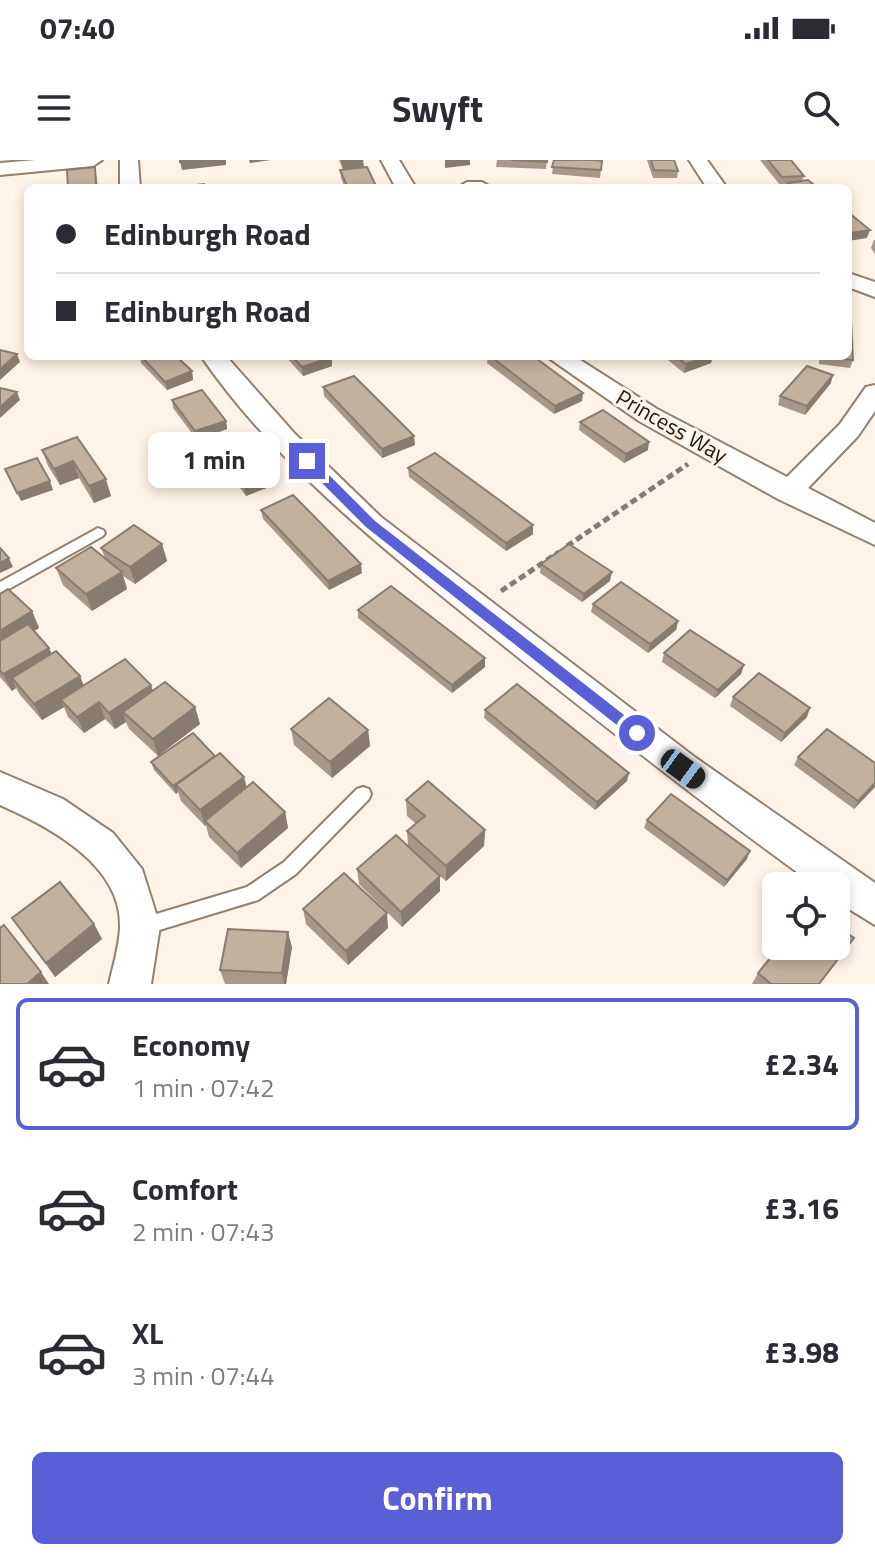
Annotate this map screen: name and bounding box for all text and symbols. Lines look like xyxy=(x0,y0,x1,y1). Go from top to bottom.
text: 07:40 xyxy=(40,5,115,51)
text: Swyft xyxy=(392,81,483,136)
icon: menu xyxy=(32,86,76,130)
icon: search xyxy=(799,86,843,130)
text: Edinburgh Road xyxy=(104,211,311,257)
text: Edinburgh Road xyxy=(104,288,311,334)
street label: Princess Way xyxy=(610,380,734,472)
callout: 1 min xyxy=(147,433,279,489)
text: 1 min xyxy=(182,440,246,479)
route end xyxy=(289,443,325,479)
route start xyxy=(619,715,655,751)
car xyxy=(657,745,709,793)
map controls xyxy=(762,872,850,960)
button: locate xyxy=(762,872,850,960)
text: Economy xyxy=(132,1022,250,1068)
icon: car xyxy=(36,1028,108,1100)
text: £2.34 xyxy=(764,1041,839,1087)
text: 1 min · 07:42 xyxy=(132,1068,275,1107)
text: Comfort xyxy=(132,1166,238,1212)
icon: car xyxy=(36,1172,108,1244)
text: £3.16 xyxy=(764,1185,839,1231)
text: 2 min · 07:43 xyxy=(132,1212,275,1251)
text: XL xyxy=(132,1310,163,1356)
icon: car xyxy=(36,1316,108,1388)
text: £3.98 xyxy=(764,1329,839,1375)
text: 3 min · 07:44 xyxy=(132,1356,275,1395)
button: Confirm xyxy=(32,1452,843,1544)

